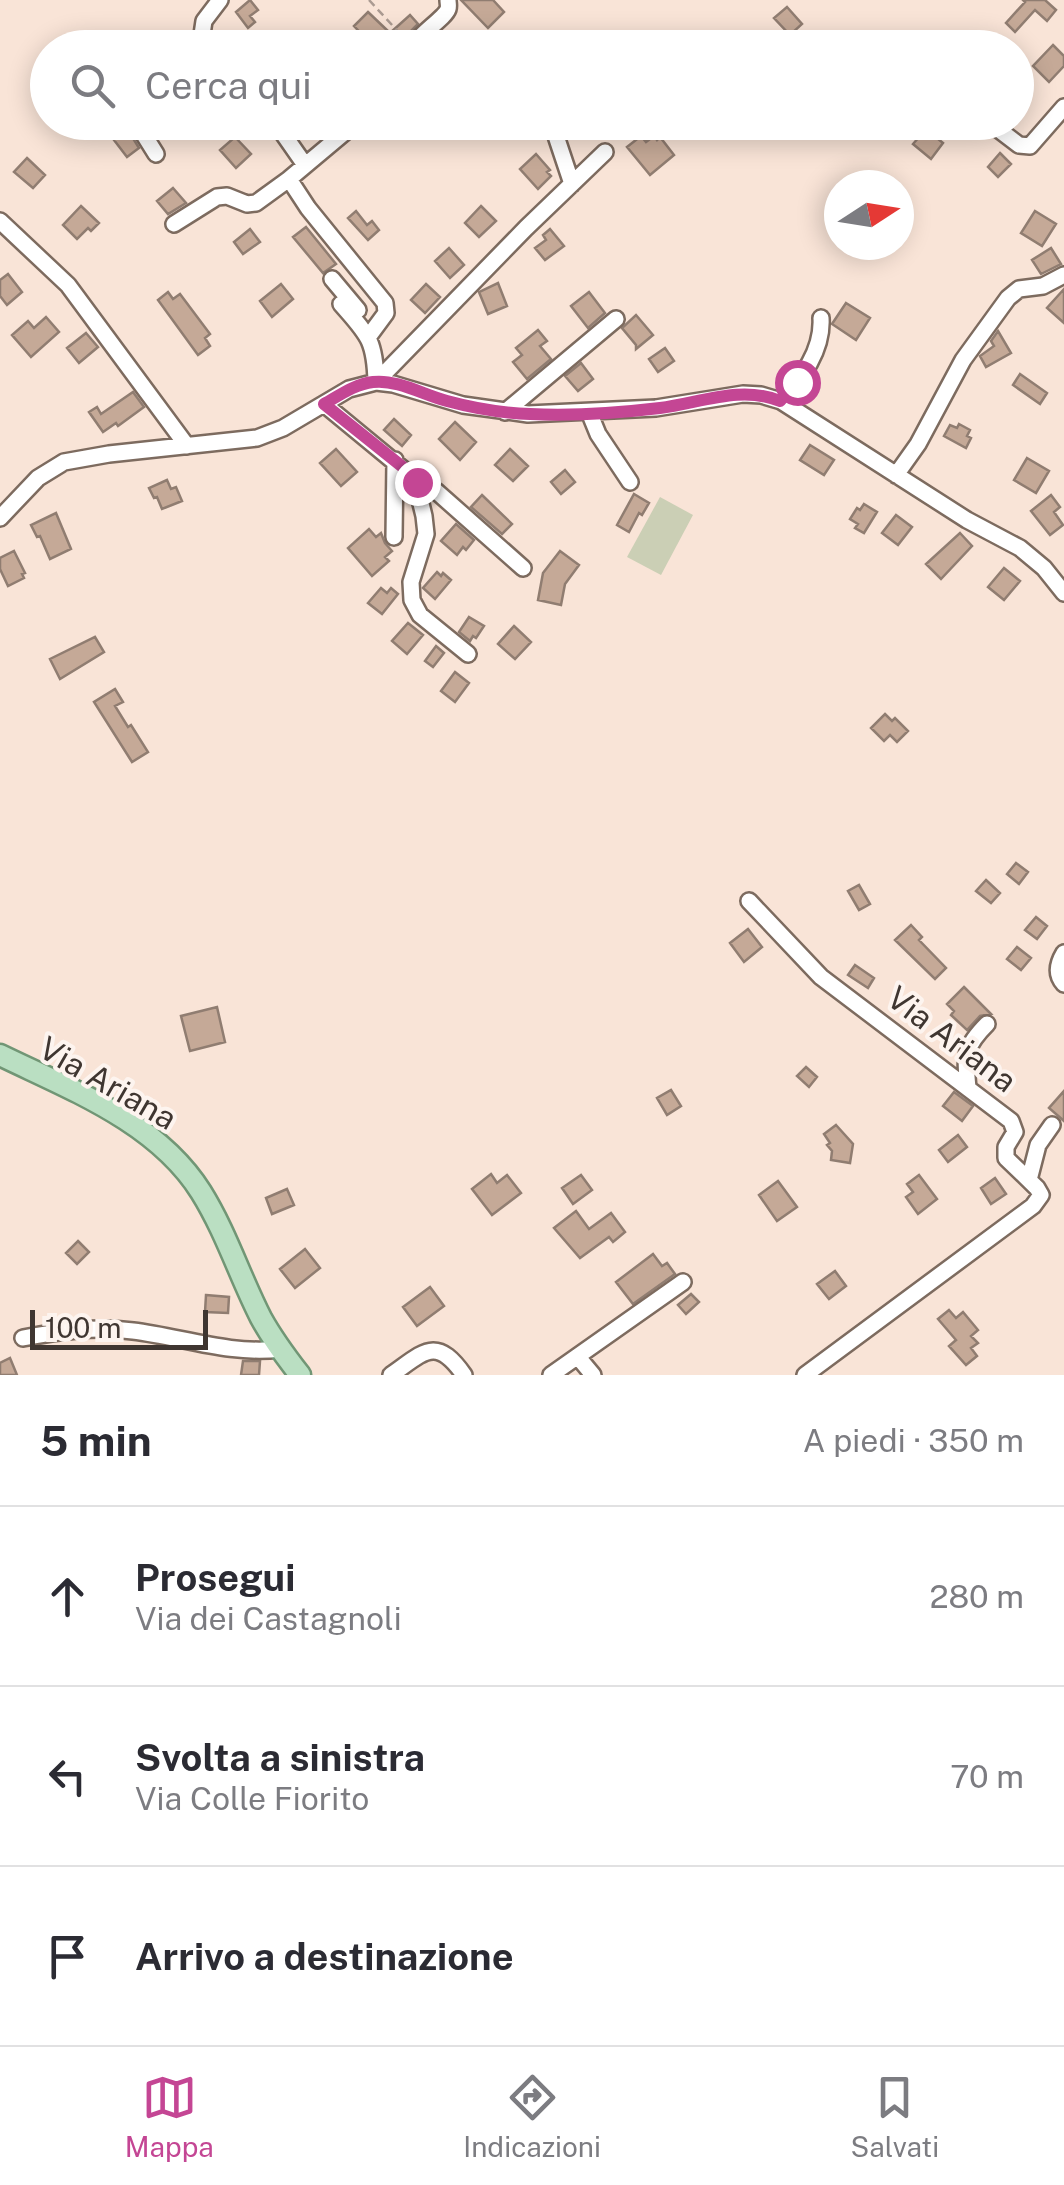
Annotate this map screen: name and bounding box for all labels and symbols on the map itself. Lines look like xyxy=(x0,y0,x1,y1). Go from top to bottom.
north arrow xyxy=(824,170,914,260)
route start xyxy=(775,360,821,406)
route end xyxy=(395,460,441,506)
street label: Via Ariana xyxy=(880,979,1024,1099)
street label: Via Ariana xyxy=(33,1029,183,1137)
scale bar xyxy=(30,1305,208,1350)

